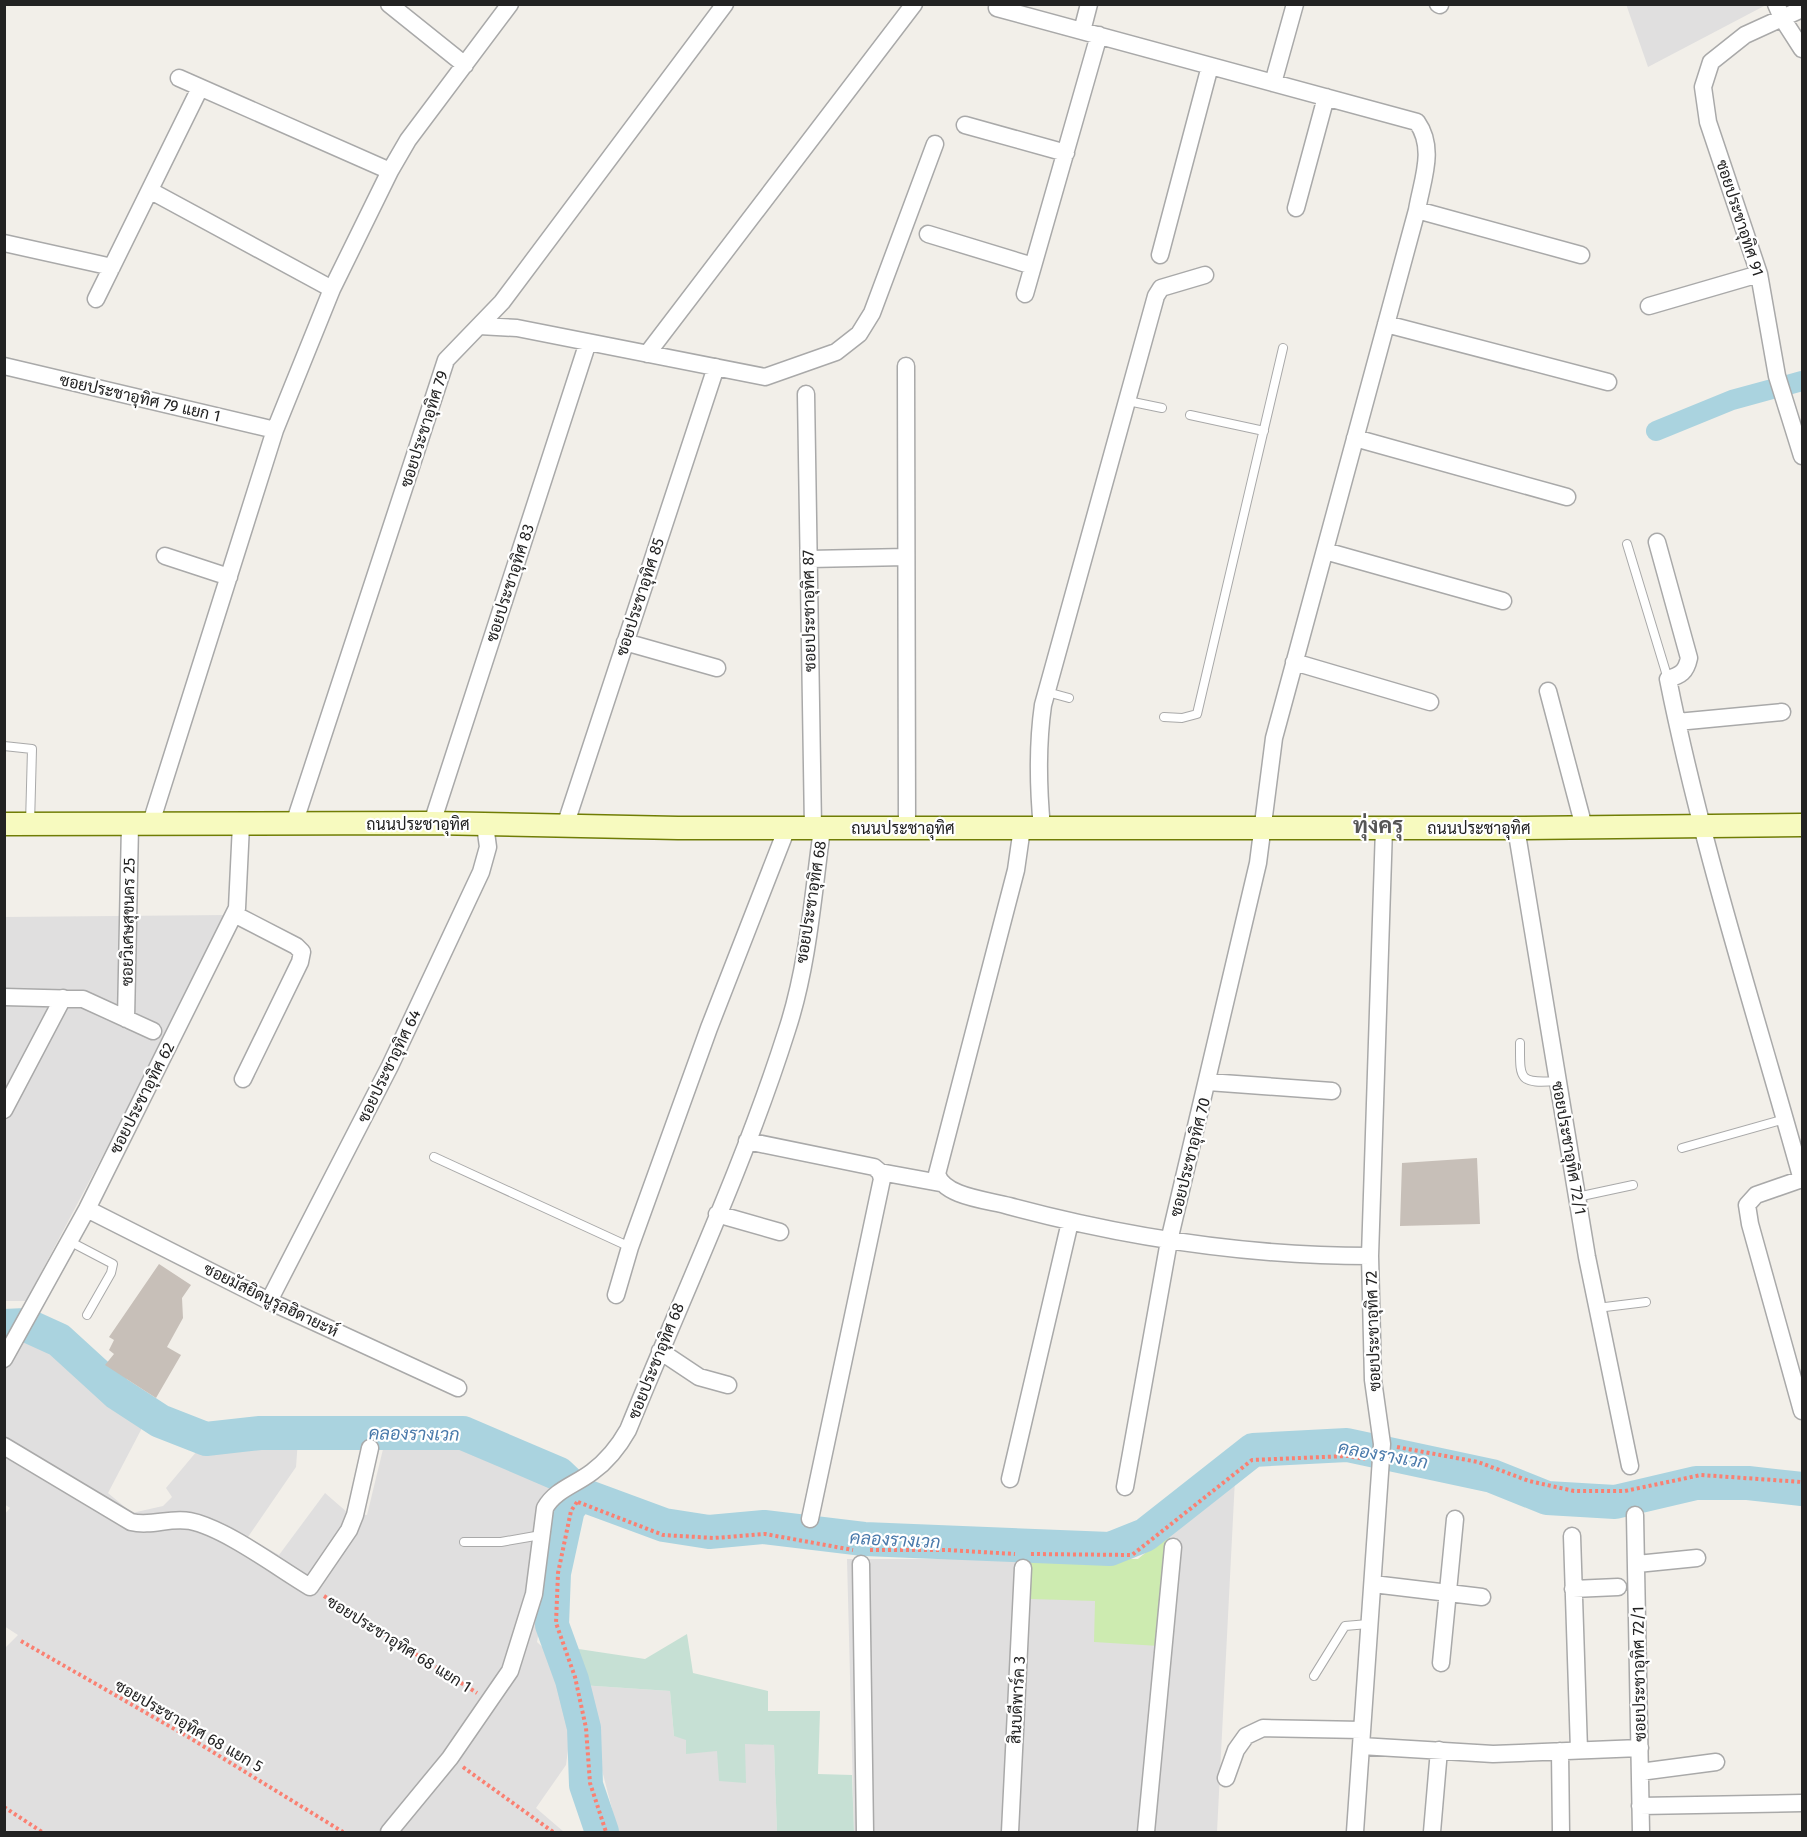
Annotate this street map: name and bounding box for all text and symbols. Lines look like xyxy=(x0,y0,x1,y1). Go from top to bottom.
street label: ซอยประชาอุทิศ 91 xyxy=(1710,157,1768,279)
street label: ซอยประชาอุทิศ 79 xyxy=(396,368,454,490)
street label: ซอยประชาอุทิศ 79 แยก 1 xyxy=(57,370,222,428)
street label: ซอยประชาอุทิศ 83 xyxy=(482,521,540,645)
street label: ซอยประชาอุทิศ 85 xyxy=(612,535,670,659)
street label: ซอยประชาอุทิศ 87 xyxy=(798,550,822,672)
district label: ทุ่งครุ xyxy=(1353,812,1403,841)
street label: ถนนประชาอุทิศ xyxy=(366,815,470,836)
street label: ถนนประชาอุทิศ xyxy=(851,819,955,840)
street label: ถนนประชาอุทิศ xyxy=(1427,819,1531,840)
street label: ซอยประชาอุทิศ 68 xyxy=(792,839,832,965)
street label: ซอยวิเศษสุขนคร 25 xyxy=(117,858,141,986)
street label: ซอยประชาอุทิศ 64 xyxy=(353,1006,427,1127)
street label: ซอยประชาอุทิศ 62 xyxy=(106,1039,180,1158)
street label: ซอยประชาอุทิศ 72/1 xyxy=(1546,1080,1590,1217)
street label: ซอยประชาอุทิศ 70 xyxy=(1166,1095,1216,1219)
street label: ซอยมัสยิดนูรุลฮิดายะห์ xyxy=(200,1256,343,1343)
street label: ซอยประชาอุทิศ 72 xyxy=(1361,1270,1387,1392)
street label: ซอยประชาอุทิศ 68 xyxy=(624,1300,690,1423)
water label: คลองรางเวก xyxy=(368,1422,460,1446)
water label: คลองรางเวก xyxy=(1336,1436,1430,1474)
water label: คลองรางเวก xyxy=(849,1527,941,1553)
street label: ซอยประชาอุทิศ 68 แยก 1 xyxy=(322,1592,475,1698)
street label: ซอยประชาอุทิศ 72/1 xyxy=(1628,1606,1652,1742)
street label: สินบดีพาร์ค 3 xyxy=(1002,1655,1029,1745)
street label: ซอยประชาอุทิศ 68 แยก 5 xyxy=(111,1676,266,1778)

